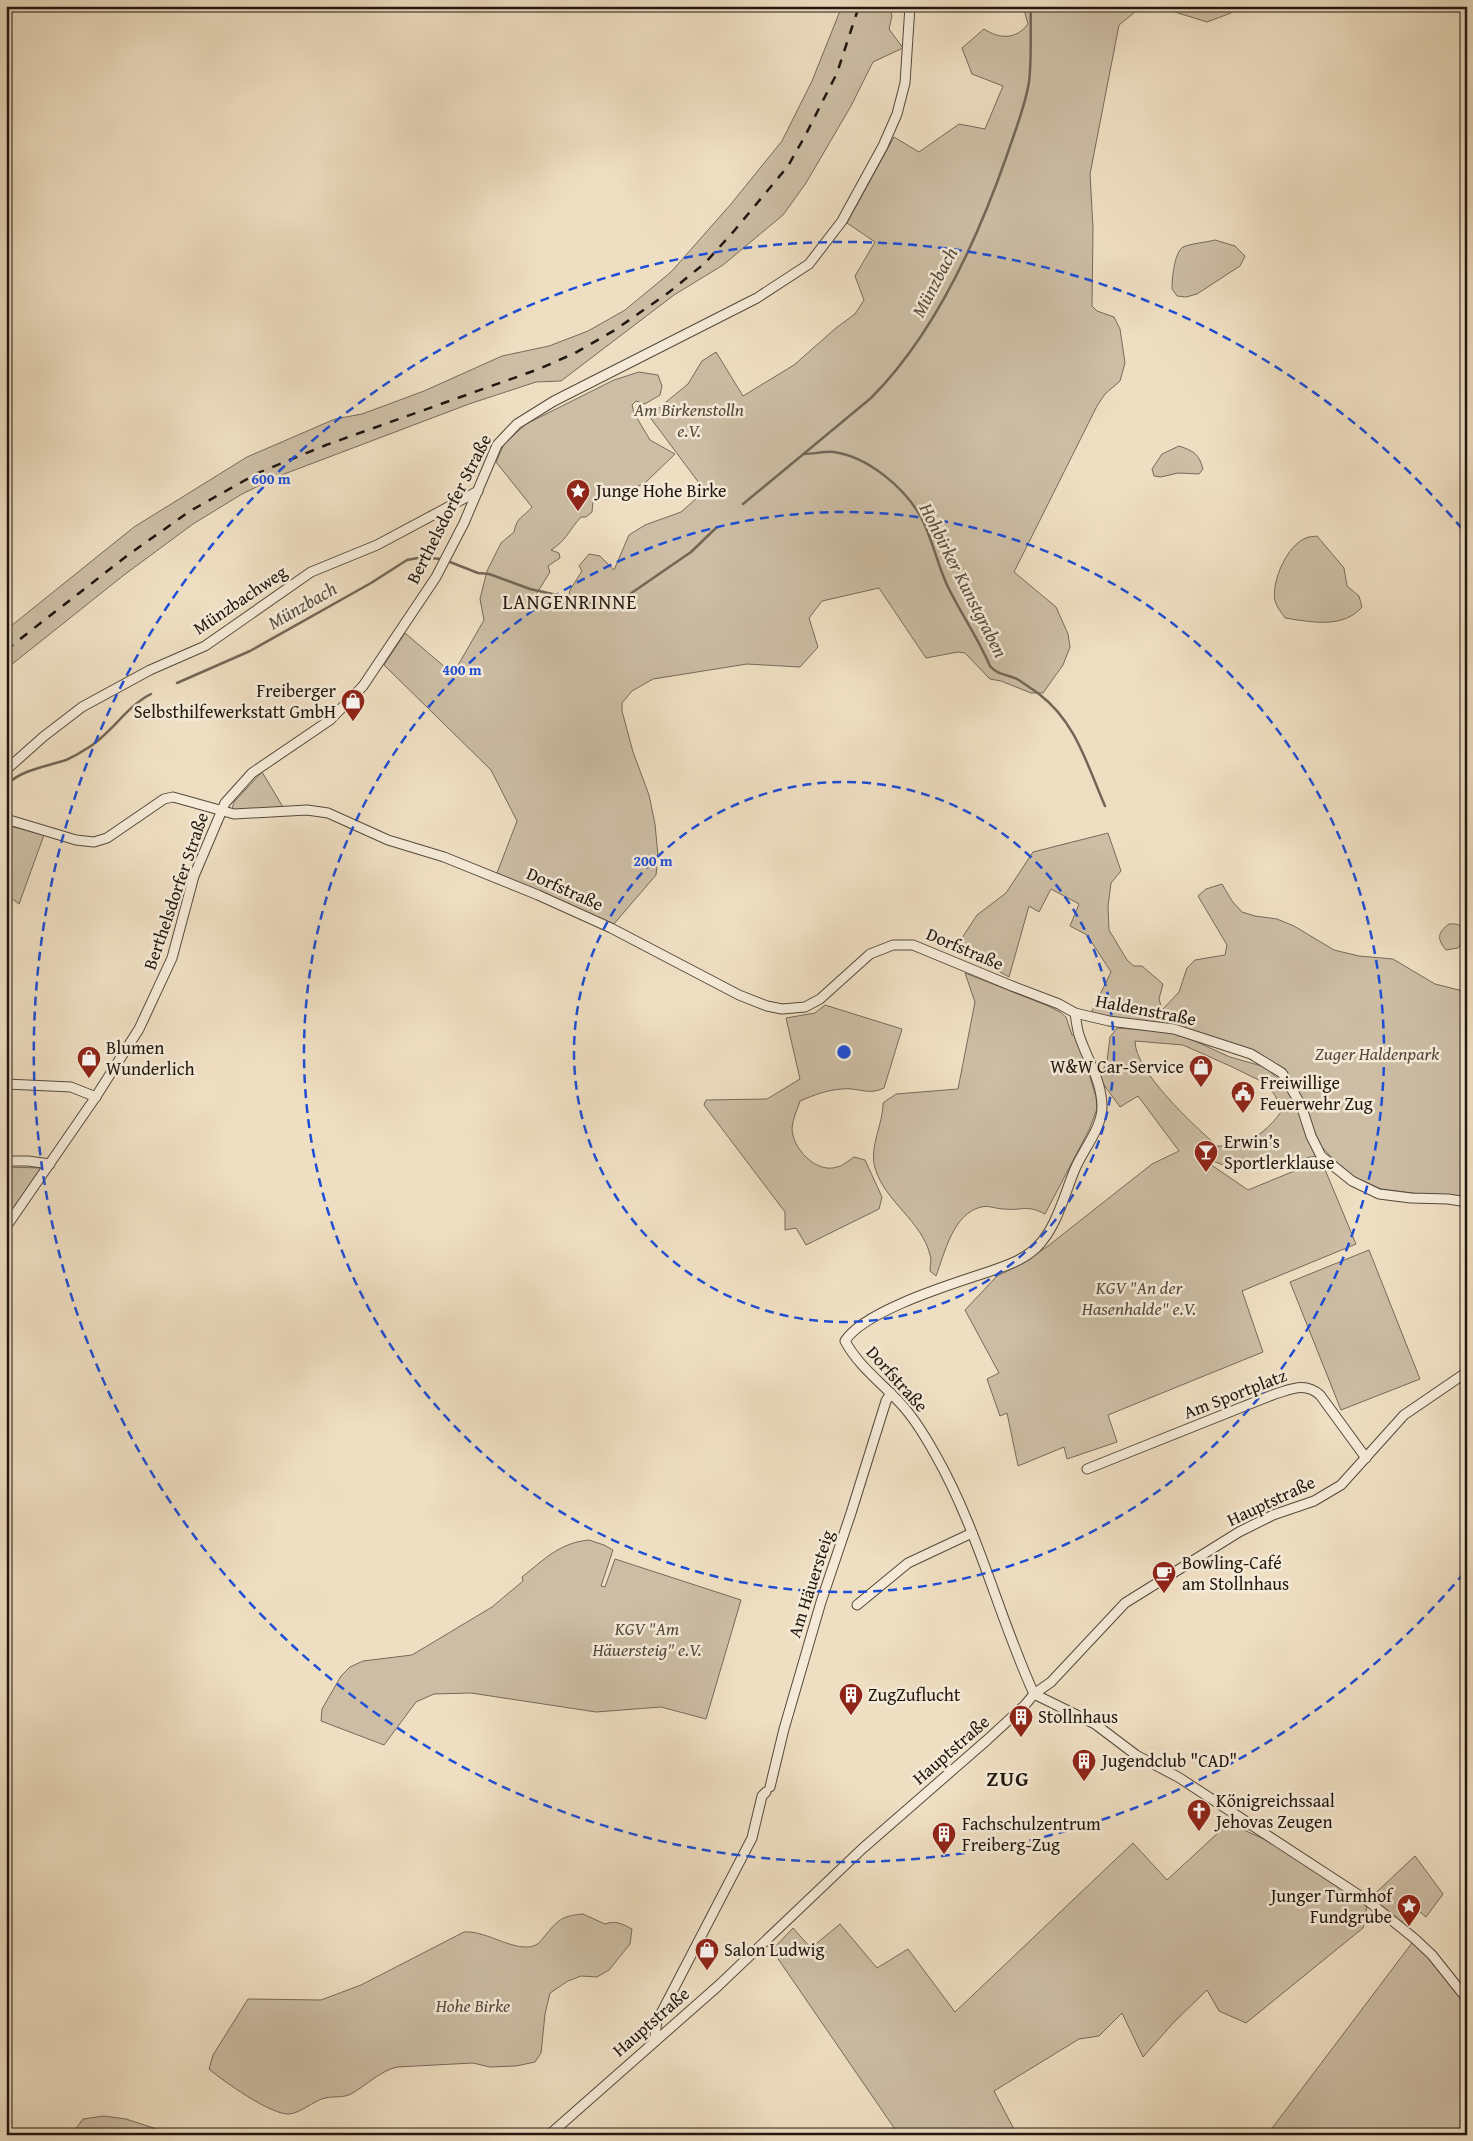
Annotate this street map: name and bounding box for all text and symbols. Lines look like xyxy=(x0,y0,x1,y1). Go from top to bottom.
water label: Münzbach xyxy=(904,242,964,322)
park label: Am Birkenstolln e.V. xyxy=(633,396,744,444)
street label: Berthelsdorfer Straße xyxy=(399,429,498,588)
text: 600 m xyxy=(251,468,291,489)
place label: Junge Hohe Birke xyxy=(594,477,726,504)
place icon: Junge Hohe Birke xyxy=(565,478,591,512)
water label: Hohbirker Kunstgraben xyxy=(912,497,1015,663)
street label: Münzbachweg xyxy=(187,558,292,641)
water label: Münzbach xyxy=(262,574,342,636)
district label: LANGENRINNE xyxy=(503,587,637,616)
text: 400 m xyxy=(442,659,482,680)
place label: Freiberger Selbsthilfewerkstatt GmbH xyxy=(134,677,337,725)
shop icon: Freiberger Selbsthilfewerkstatt GmbH xyxy=(340,688,366,722)
street label: Berthelsdorfer Straße xyxy=(136,808,215,973)
text: 200 m xyxy=(633,850,673,871)
street label: Dorfstraße xyxy=(522,860,608,917)
street label: Dorfstraße xyxy=(922,920,1008,977)
street label: Haldenstraße xyxy=(1093,987,1199,1032)
place label: Blumen Wunderlich xyxy=(106,1034,195,1082)
park label: Zuger Haldenpark xyxy=(1315,1040,1440,1067)
centre of rings xyxy=(835,1043,853,1061)
shop icon: Blumen Wunderlich xyxy=(76,1045,102,1079)
place label: W&W Car-Service xyxy=(1050,1053,1184,1080)
shop icon: W&W Car-Service xyxy=(1188,1054,1214,1088)
place label: Freiwillige Feuerwehr Zug xyxy=(1260,1069,1373,1117)
public building icon: Freiwillige Feuerwehr Zug xyxy=(1230,1080,1256,1114)
place label: Erwin’s Sportlerklause xyxy=(1224,1128,1334,1176)
bar icon: Erwin’s Sportlerklause xyxy=(1193,1139,1219,1173)
park label: KGV "An der Hasenhalde" e.V. xyxy=(1081,1274,1196,1322)
street label: Dorfstraße xyxy=(860,1339,935,1418)
street label: Am Sportplatz xyxy=(1179,1361,1290,1426)
street label: Hauptstraße xyxy=(1222,1468,1319,1533)
street label: Am Häuersteig xyxy=(780,1527,841,1641)
place label: Bowling-Café am Stollnhaus xyxy=(1182,1549,1289,1597)
cafe icon: Bowling-Café am Stollnhaus xyxy=(1151,1560,1177,1594)
park label: KGV "Am Häuersteig" e.V. xyxy=(591,1615,702,1663)
place label: ZugZuflucht xyxy=(868,1681,961,1708)
building icon: ZugZuflucht xyxy=(838,1682,864,1716)
place label: Stollnhaus xyxy=(1038,1703,1118,1730)
building icon: Stollnhaus xyxy=(1008,1704,1034,1738)
street label: Hauptstraße xyxy=(906,1708,995,1791)
place label: Jugendclub "CAD" xyxy=(1100,1747,1237,1774)
building icon: Jugendclub "CAD" xyxy=(1071,1748,1097,1782)
district label: ZUG xyxy=(986,1762,1030,1794)
place label: Königreichssaal Jehovas Zeugen xyxy=(1214,1787,1335,1835)
church icon: Königreichssaal Jehovas Zeugen xyxy=(1186,1798,1212,1832)
place label: Fachschulzentrum Freiberg-Zug xyxy=(962,1810,1101,1858)
building icon: Fachschulzentrum Freiberg-Zug xyxy=(931,1821,957,1855)
place label: Junger Turmhof Fundgrube xyxy=(1269,1882,1394,1930)
place icon: Junger Turmhof Fundgrube xyxy=(1396,1893,1422,1927)
place label: Salon Ludwig xyxy=(724,1936,825,1963)
shop icon: Salon Ludwig xyxy=(694,1937,720,1971)
street label: Hauptstraße xyxy=(606,1980,695,2063)
park label: Hohe Birke xyxy=(435,1992,510,2019)

